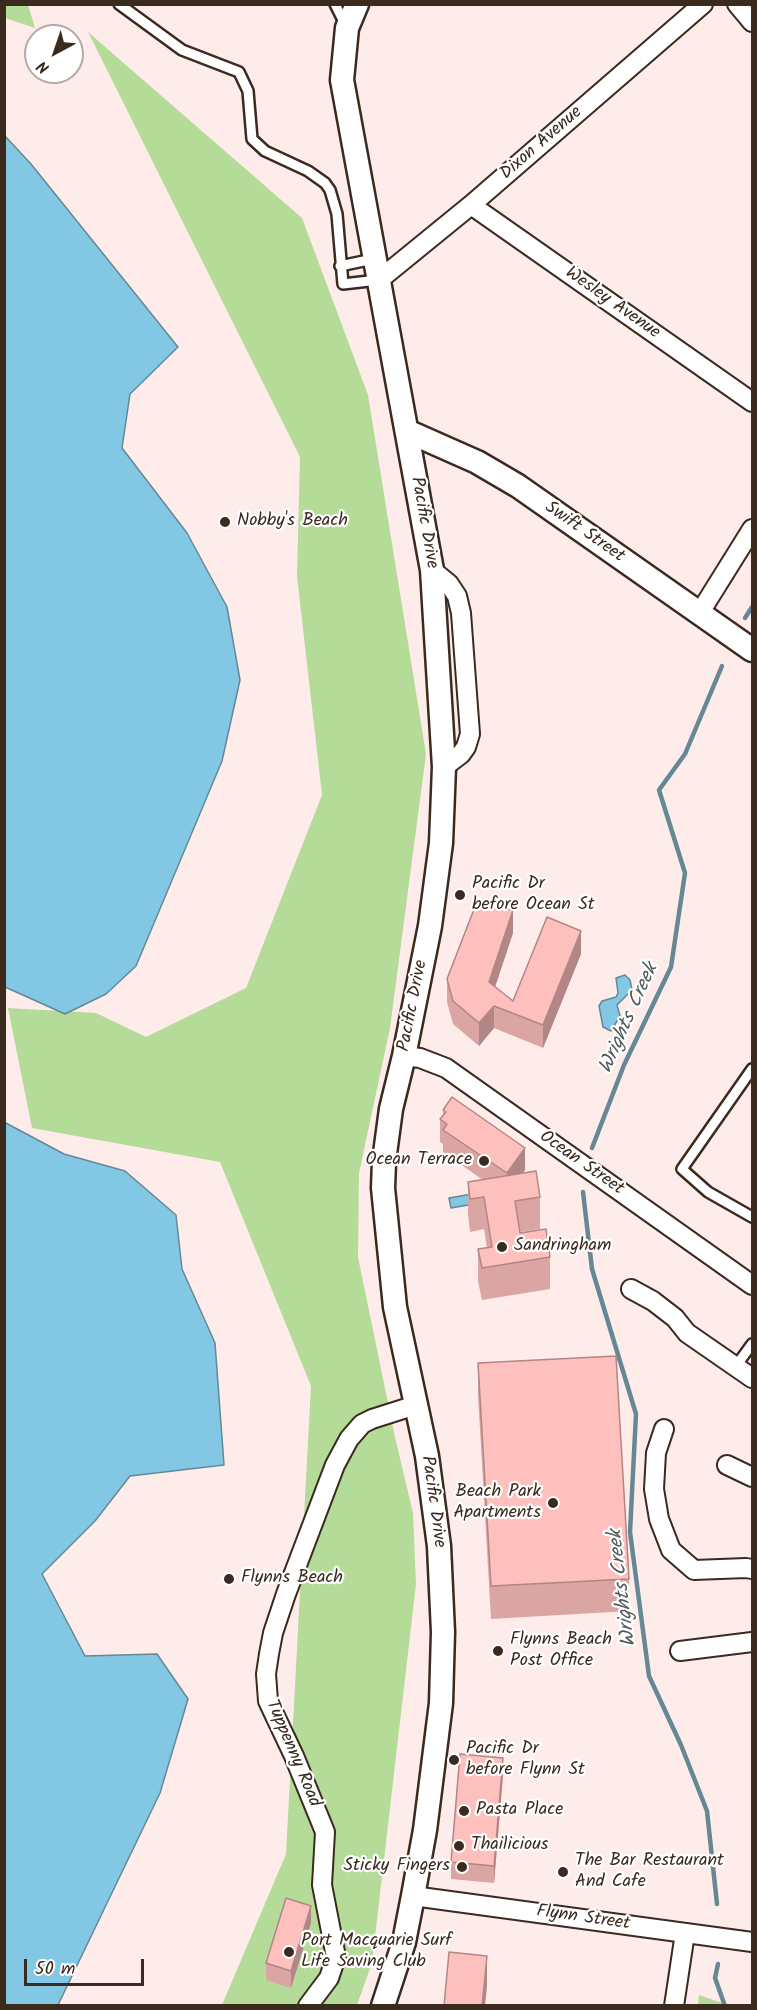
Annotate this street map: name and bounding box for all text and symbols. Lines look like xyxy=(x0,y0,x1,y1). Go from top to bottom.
north arrow xyxy=(24,24,84,84)
text: N xyxy=(31,54,55,79)
street label: Dixon Avenue xyxy=(497,103,587,185)
street label: Wesley Avenue xyxy=(560,263,664,345)
street label: Pacific Drive xyxy=(404,475,442,571)
street label: Swift Street xyxy=(540,498,628,568)
place label: Nobby's Beach xyxy=(237,511,348,533)
marker: Nobby's Beach xyxy=(218,515,232,529)
place label: Pacific Dr before Ocean St xyxy=(472,874,595,916)
marker: Pacific Dr before Ocean St xyxy=(453,888,467,902)
street label: Pacific Drive xyxy=(395,958,433,1054)
water label: Wrights Creek xyxy=(595,960,665,1078)
street label: Ocean Street xyxy=(535,1127,627,1201)
place label: Ocean Terrace xyxy=(365,1150,472,1172)
marker: Ocean Terrace xyxy=(477,1154,491,1168)
place label: Sandringham xyxy=(514,1236,611,1258)
marker: Sandringham xyxy=(495,1240,509,1254)
street label: Pacific Drive xyxy=(415,1455,449,1549)
place label: Beach Park Apartments xyxy=(453,1482,541,1524)
marker: Beach Park Apartments xyxy=(546,1496,560,1510)
water label: Wrights Creek xyxy=(605,1528,643,1648)
place label: Flynns Beach xyxy=(241,1568,343,1590)
marker: Flynns Beach xyxy=(222,1572,236,1586)
place label: Flynns Beach Post Office xyxy=(510,1630,612,1672)
marker: Flynns Beach Post Office xyxy=(491,1644,505,1658)
street label: Tuppenny Road xyxy=(260,1697,324,1811)
place label: Pacific Dr before Flynn St xyxy=(466,1739,585,1782)
marker: Pacific Dr before Flynn St xyxy=(447,1753,461,1767)
place label: Pasta Place xyxy=(476,1800,563,1822)
marker: Pasta Place xyxy=(457,1804,471,1818)
place label: Thailicious xyxy=(471,1835,548,1857)
marker: Thailicious xyxy=(452,1839,466,1853)
place label: The Bar Restaurant And Cafe xyxy=(575,1851,724,1894)
place label: Sticky Fingers xyxy=(344,1856,450,1878)
marker: Sticky Fingers xyxy=(455,1860,469,1874)
marker: The Bar Restaurant And Cafe xyxy=(556,1865,570,1879)
street label: Flynn Street xyxy=(535,1902,631,1936)
place label: Port Macquarie Surf Life Saving Club xyxy=(301,1931,452,1974)
marker: Port Macquarie Surf Life Saving Club xyxy=(282,1945,296,1959)
scale bar xyxy=(27,1947,147,1985)
text: 50 m xyxy=(35,1955,75,1984)

